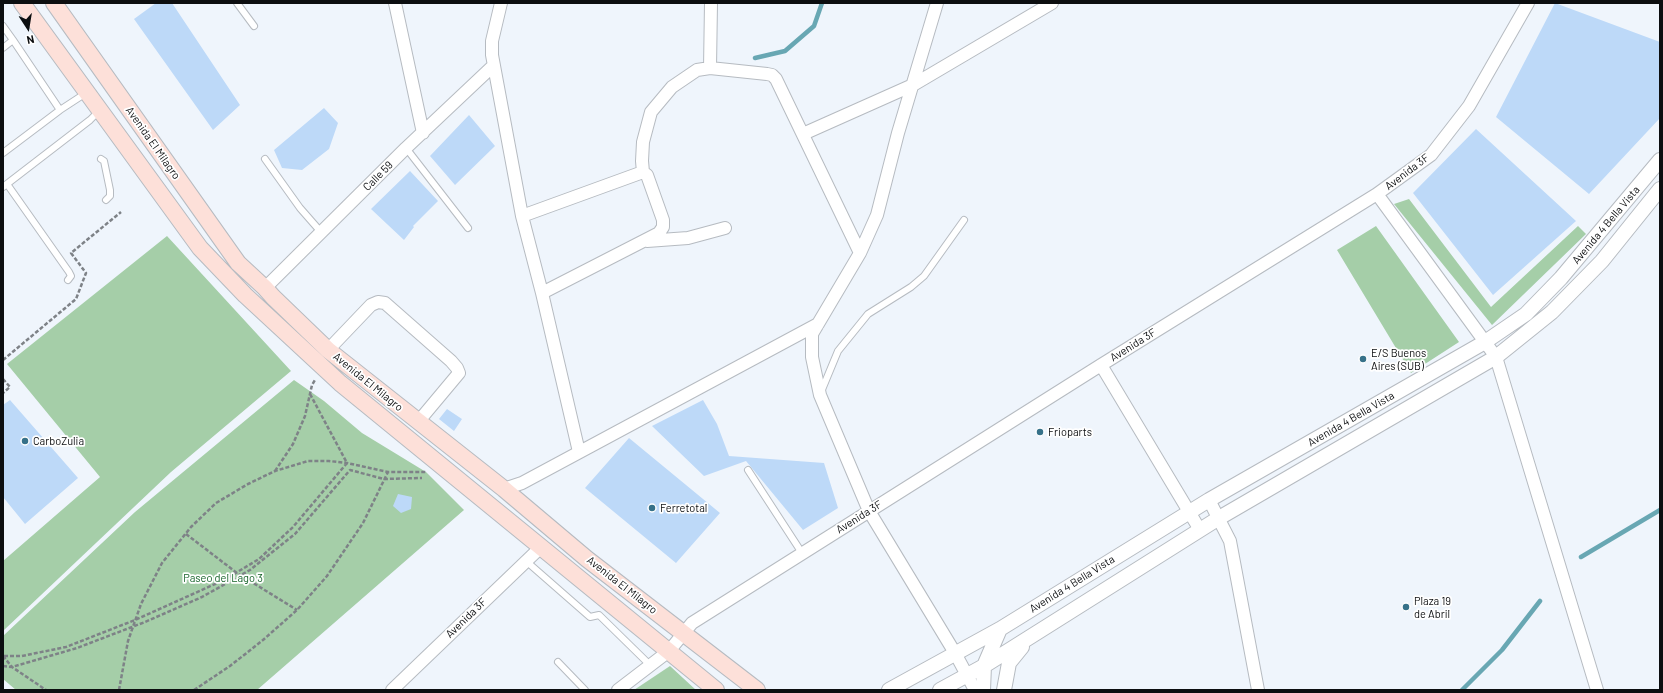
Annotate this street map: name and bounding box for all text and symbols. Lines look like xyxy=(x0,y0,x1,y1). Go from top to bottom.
north arrow xyxy=(8,8,48,48)
text: N xyxy=(26,33,36,47)
street label: Avenida El Milagro xyxy=(123,104,183,182)
street label: Avenida 3F xyxy=(1382,151,1432,193)
street label: Calle 59 xyxy=(360,158,396,194)
street label: Avenida 4 Bella Vista xyxy=(1569,183,1643,267)
street label: Avenida 3F xyxy=(1108,326,1158,364)
place label: E/S Buenos Aires (SUB) xyxy=(1371,346,1426,372)
street label: Avenida El Milagro xyxy=(330,350,406,414)
marker: E/S Buenos Aires (SUB) xyxy=(1358,354,1368,364)
street label: Avenida 4 Bella Vista xyxy=(1305,389,1397,449)
place label: Frioparts xyxy=(1048,425,1092,439)
marker: Frioparts xyxy=(1035,427,1045,437)
place label: CarboZulia xyxy=(33,434,84,448)
marker: CarboZulia xyxy=(20,436,30,446)
street label: Avenida 3F xyxy=(834,498,884,536)
place label: Ferretotal xyxy=(660,501,707,515)
marker: Ferretotal xyxy=(647,503,657,513)
street label: Avenida 4 Bella Vista xyxy=(1027,552,1117,616)
street label: Avenida El Milagro xyxy=(584,553,660,617)
park label: Paseo del Lago 3 xyxy=(183,571,263,585)
place label: Plaza 19 de Abril xyxy=(1414,594,1451,620)
street label: Avenida 3F xyxy=(443,595,489,641)
marker: Plaza 19 de Abril xyxy=(1401,602,1411,612)

